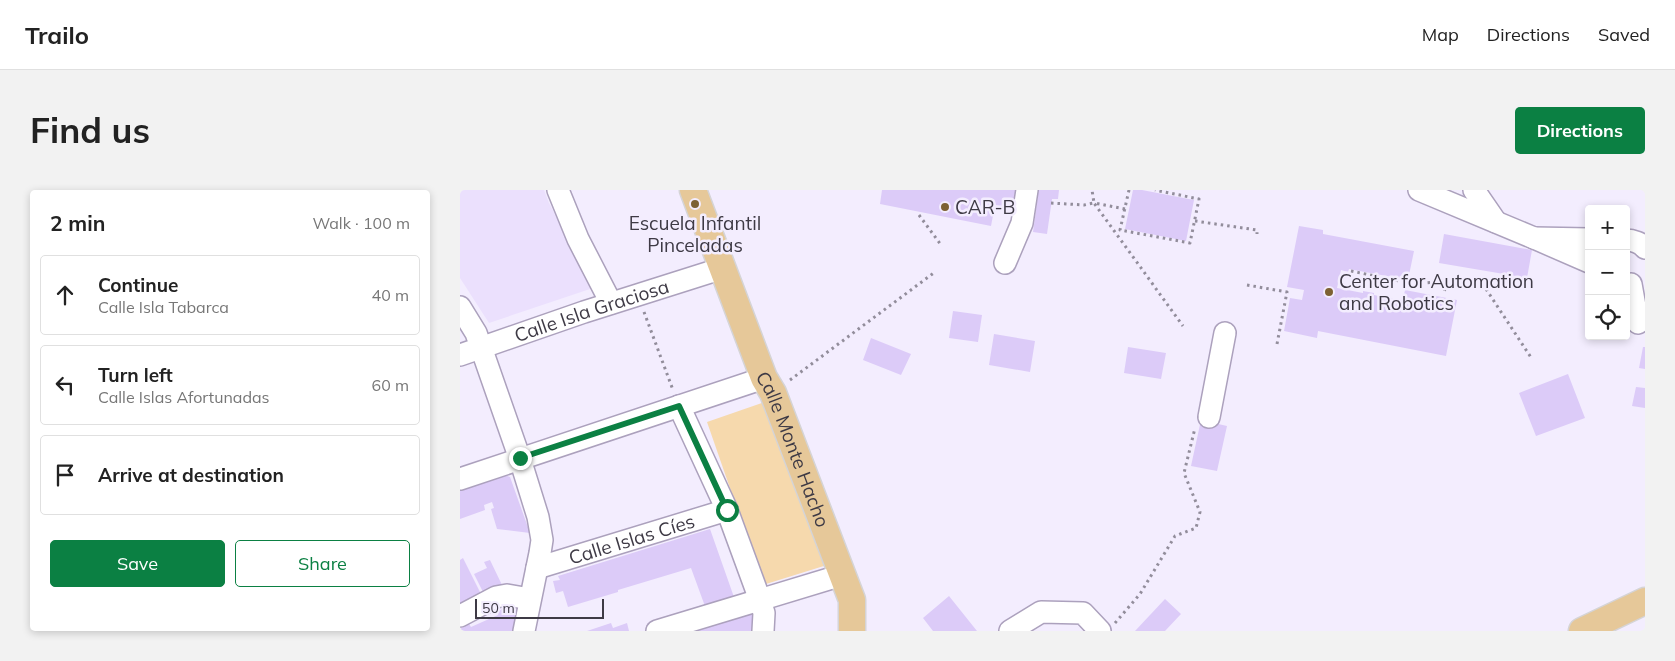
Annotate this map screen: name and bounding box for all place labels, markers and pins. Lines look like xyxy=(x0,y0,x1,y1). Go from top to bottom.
place label: CAR-B xyxy=(955,195,1016,219)
marker: Escuela Infantil Pinceladas xyxy=(689,198,701,210)
marker: CAR-B xyxy=(939,201,951,213)
place label: Escuela Infantil Pinceladas xyxy=(629,211,761,257)
place label: Center for Automation and Robotics xyxy=(1339,269,1534,315)
marker: Center for Automation and Robotics xyxy=(1323,286,1335,298)

